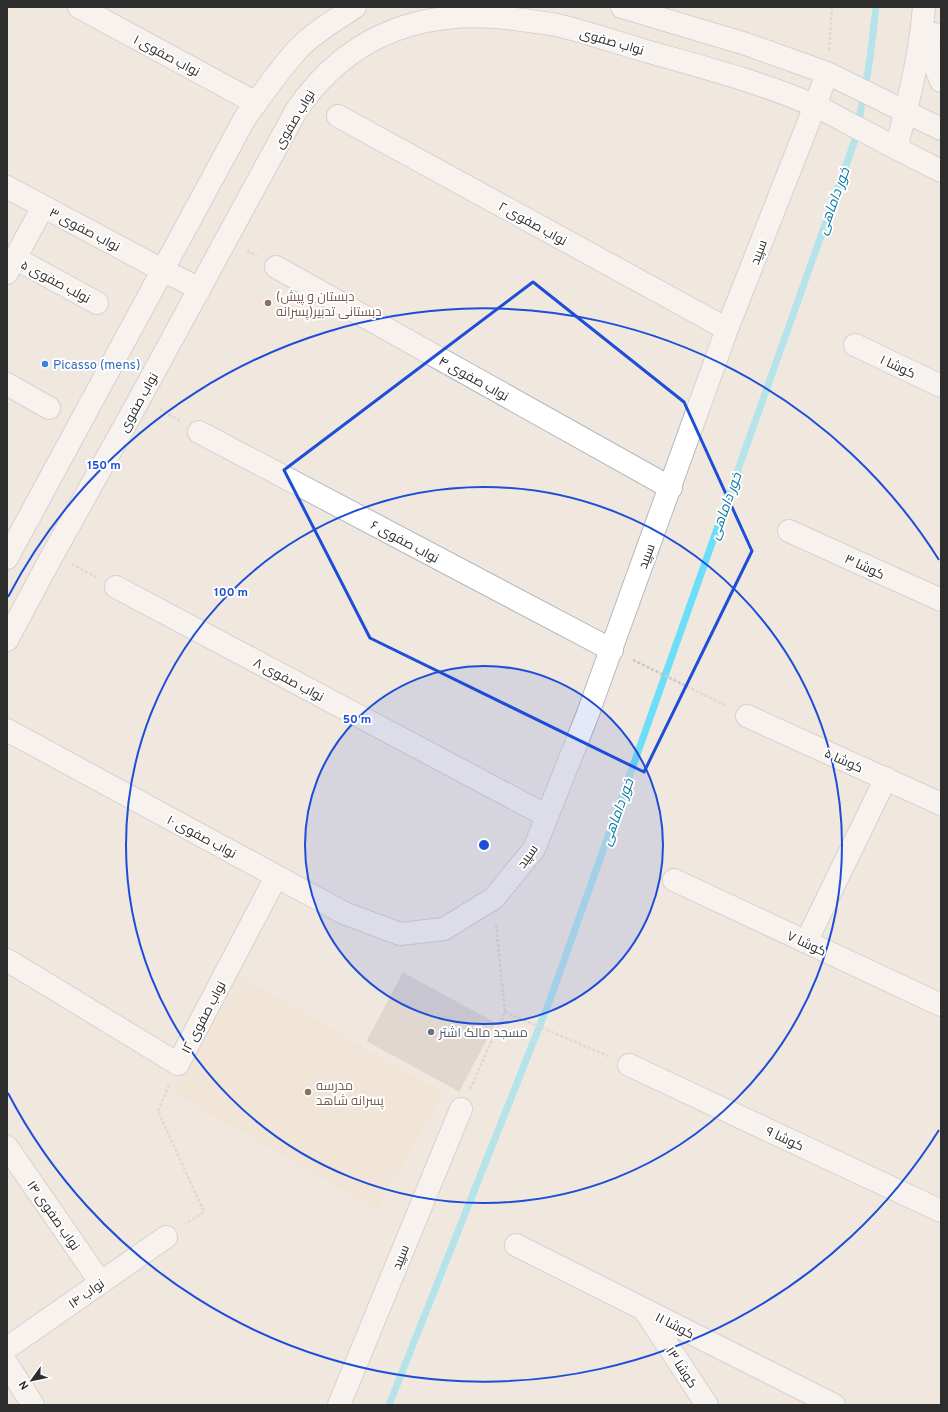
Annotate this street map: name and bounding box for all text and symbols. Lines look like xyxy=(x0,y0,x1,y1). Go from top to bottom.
street label: نواب صفوی xyxy=(578,26,645,60)
street label: نواب صفوی ۱ xyxy=(130,33,202,81)
street label: نواب صفوی xyxy=(272,88,320,152)
water label: خور داماهی xyxy=(814,165,855,237)
street label: نواب صفوی ۲ xyxy=(495,199,569,250)
street label: نواب صفوی ۳ xyxy=(46,205,122,256)
street label: سپید xyxy=(748,238,772,267)
street label: نولب صفوی ۵ xyxy=(18,258,93,308)
place label: (دبستان و پیش دبستانی تدبیر(پسرانه xyxy=(276,290,382,321)
marker: (دبستان و پیش دبستانی تدبیر(پسرانه xyxy=(263,298,273,308)
street label: کوشا ۱ xyxy=(877,353,917,383)
street label: نواب صفوی ۴ xyxy=(435,354,511,406)
place label: Picasso (mens) xyxy=(53,358,140,374)
marker: Picasso (mens) xyxy=(40,359,50,369)
street label: نواب صفوی xyxy=(117,370,163,436)
text: 150 m xyxy=(87,458,121,474)
water label: خور داماهی xyxy=(706,470,747,542)
street label: نواب صفوی ۶ xyxy=(367,518,441,567)
street label: سپید xyxy=(636,542,660,571)
street label: کوشا ۳ xyxy=(842,552,887,584)
text: 100 m xyxy=(214,585,248,601)
street label: نواب صفوی ۸ xyxy=(250,656,326,706)
text: 50 m xyxy=(343,712,371,728)
street label: کوشا ۵ xyxy=(821,746,865,777)
water label: خور داماهی xyxy=(598,776,639,848)
street label: نواب صفوی ۱۰ xyxy=(164,813,238,863)
centre of rings xyxy=(477,838,491,852)
street label: سپید xyxy=(515,842,542,872)
street label: کوشا ۷ xyxy=(784,929,828,961)
street label: نواب صفوی ۱۲ xyxy=(179,979,231,1057)
place label: مسجد مالک اشتر xyxy=(438,1026,528,1042)
marker: مسجد مالک اشتر xyxy=(426,1027,436,1037)
place label: مدرسه پسرانه شاهد xyxy=(316,1079,384,1110)
marker: مدرسه پسرانه شاهد xyxy=(303,1087,313,1097)
street label: کوشا ۹ xyxy=(763,1124,806,1156)
street label: نواب صفوی ۱۴ xyxy=(22,1178,82,1254)
street label: سپید xyxy=(390,1243,414,1273)
street label: نواب ۱۴ xyxy=(66,1276,108,1313)
street label: کوشا ۱۱ xyxy=(652,1310,696,1343)
street label: کوشا ۱۳ xyxy=(661,1344,700,1392)
north arrow xyxy=(12,1360,52,1400)
text: N xyxy=(16,1378,32,1392)

